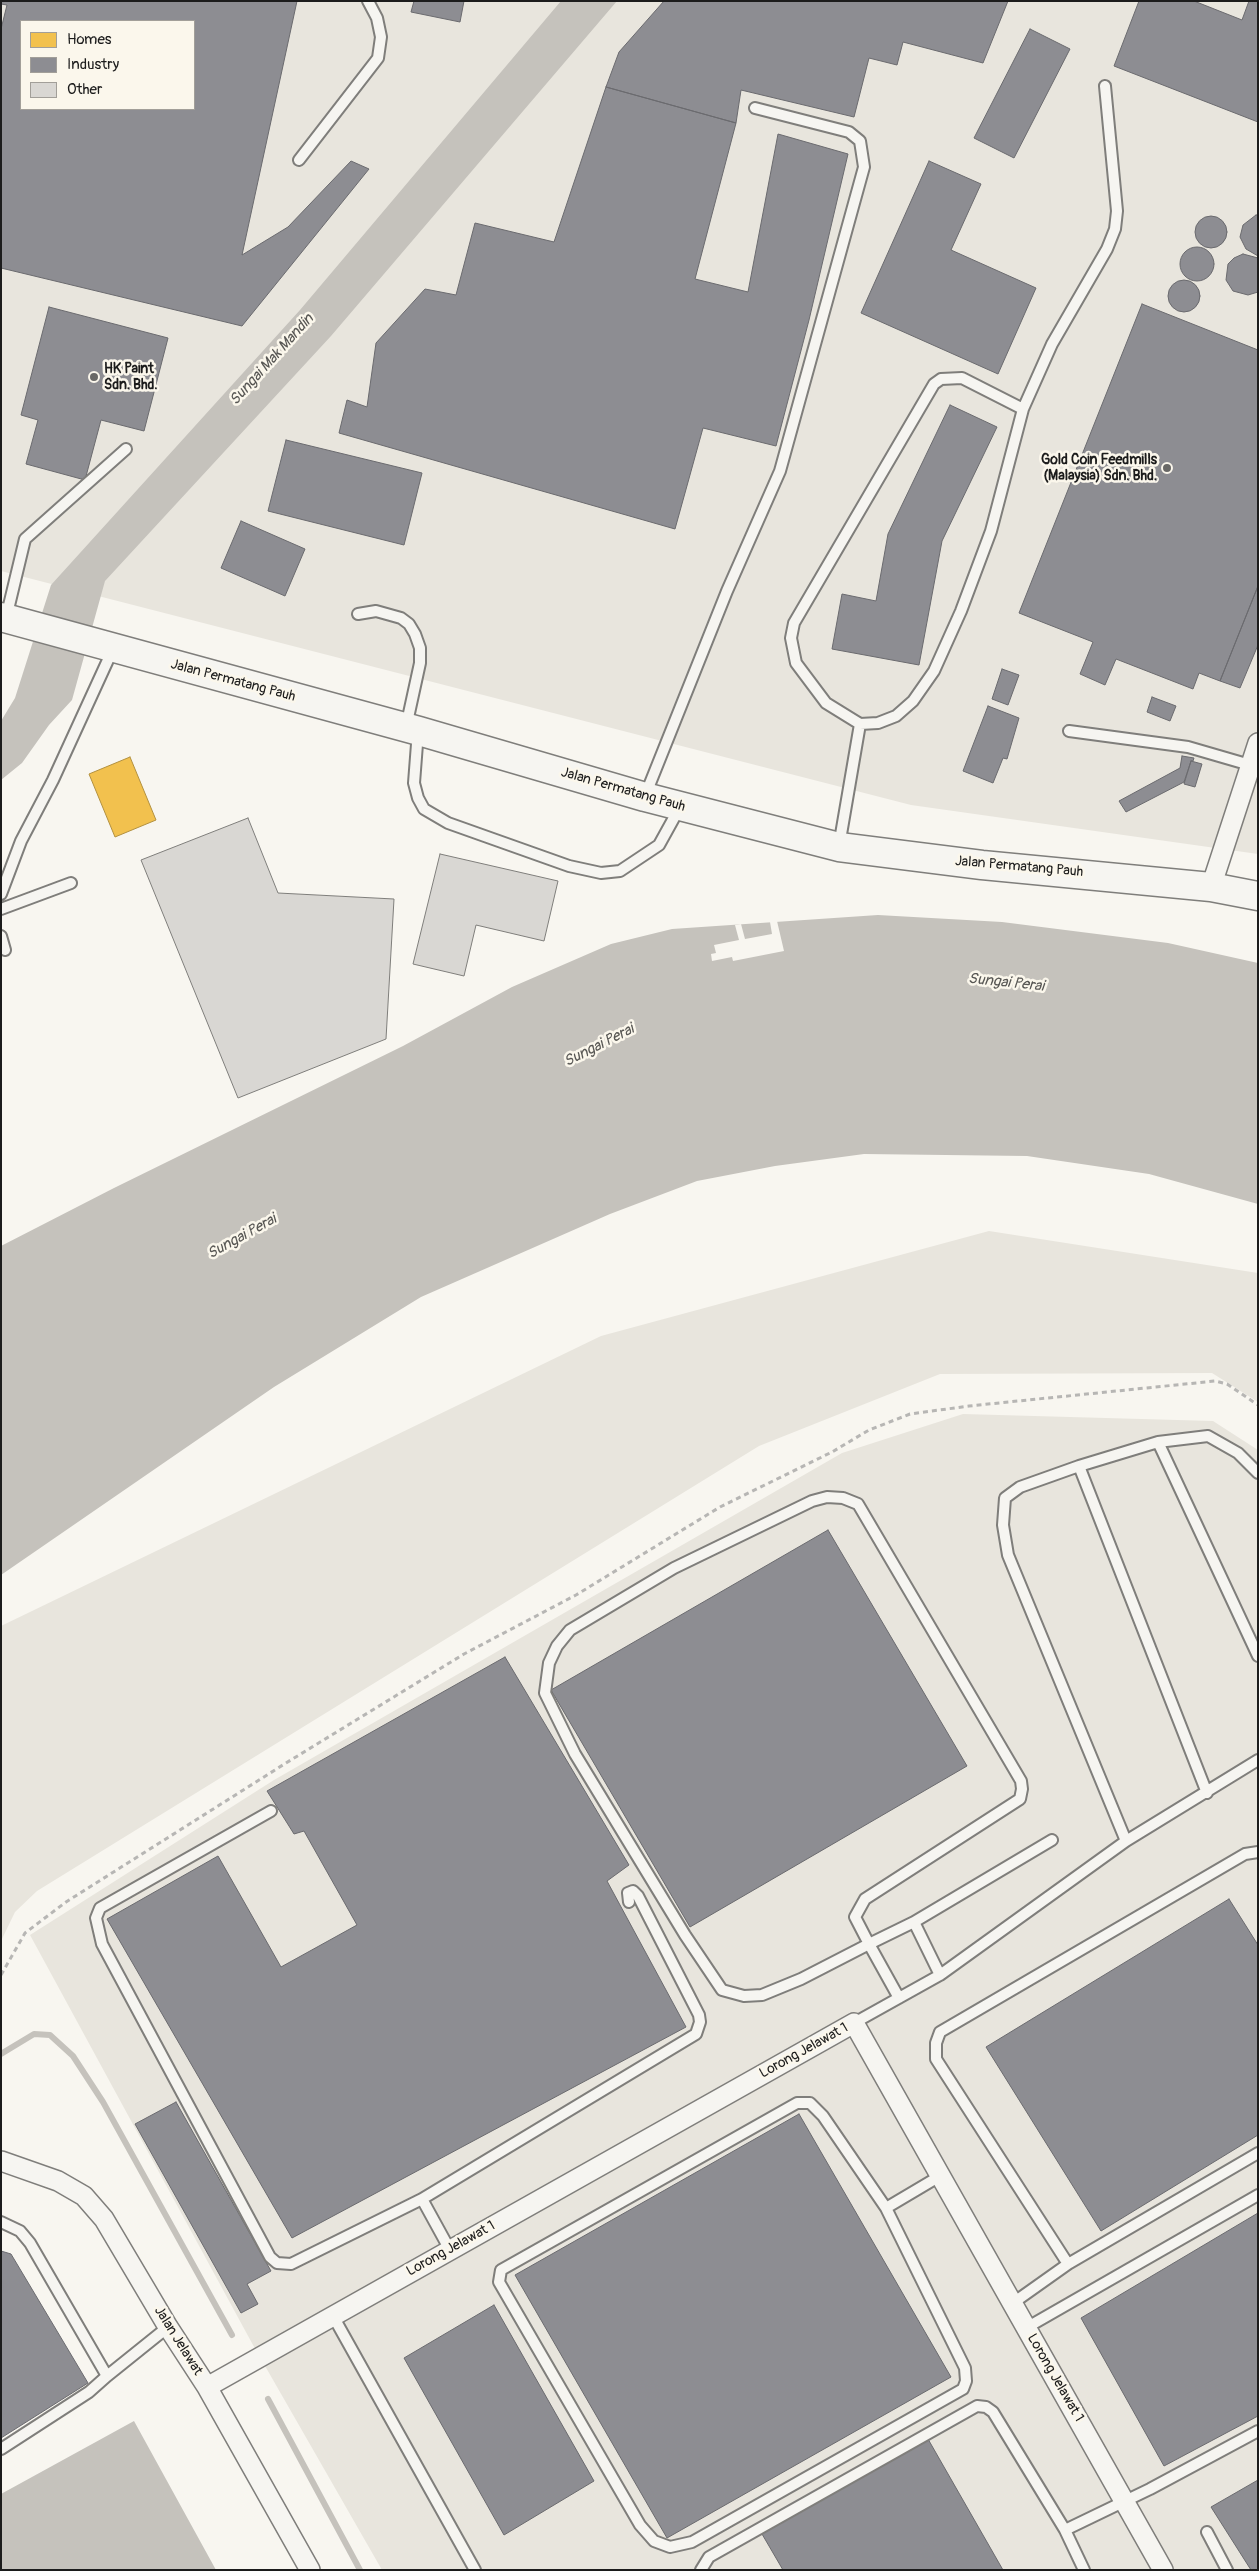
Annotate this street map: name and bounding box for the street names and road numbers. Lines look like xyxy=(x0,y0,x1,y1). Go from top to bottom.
street label: Jalan Permatang Pauh xyxy=(169,656,297,706)
street label: Jalan Permatang Pauh xyxy=(559,764,687,816)
street label: Jalan Permatang Pauh xyxy=(954,853,1084,881)
street label: Lorong Jelawat 1 xyxy=(757,2020,851,2082)
street label: Lorong Jelawat 1 xyxy=(404,2218,498,2280)
street label: Jalan Jelawat xyxy=(150,2303,206,2379)
street label: Lorong Jelawat 1 xyxy=(1023,2331,1087,2425)

